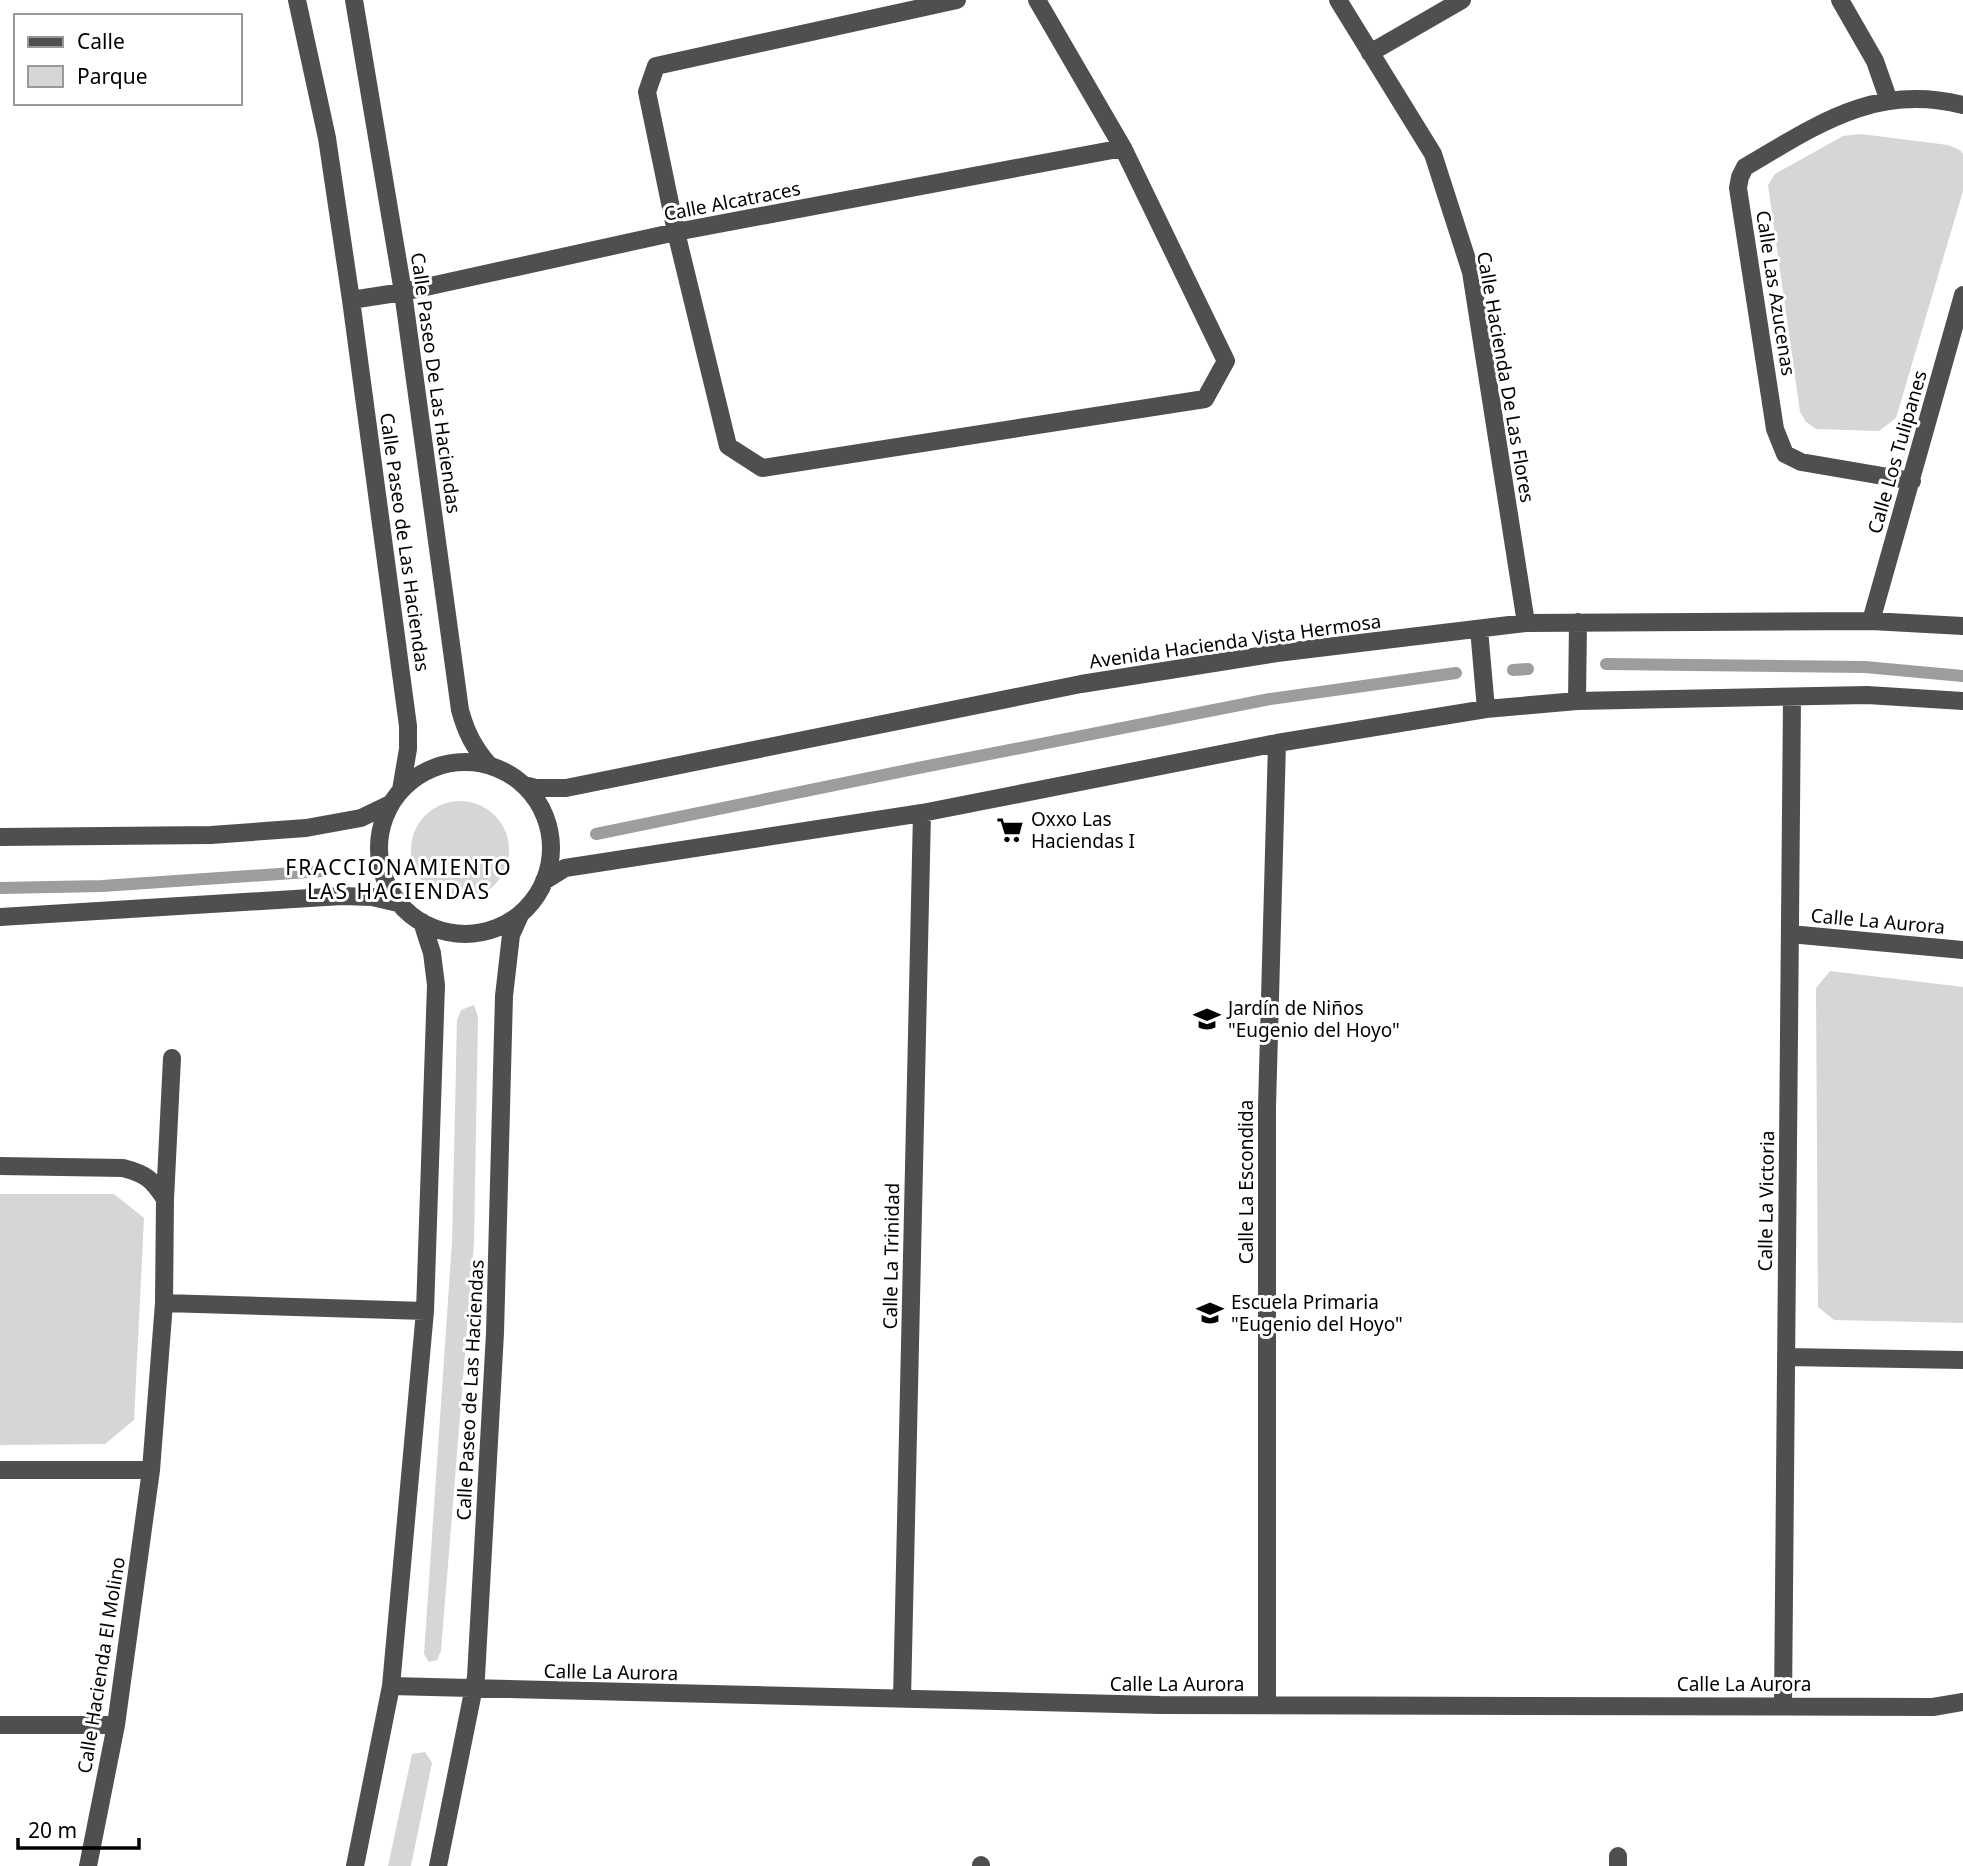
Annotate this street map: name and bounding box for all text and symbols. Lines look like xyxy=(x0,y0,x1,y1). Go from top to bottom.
legend xyxy=(14,14,242,105)
text: Calle xyxy=(77,27,125,55)
text: Parque xyxy=(77,62,147,90)
street label: Calle Alcatraces xyxy=(661,175,803,227)
street label: Calle Las Azucenas xyxy=(1750,209,1802,377)
street label: Calle Hacienda De Las Flores xyxy=(1471,249,1541,505)
street label: Calle Paseo De Las Haciendas xyxy=(405,251,467,515)
street label: Calle Los Tulipanes xyxy=(1861,367,1933,537)
street label: Calle Paseo de Las Haciendas xyxy=(374,411,436,673)
street label: Avenida Hacienda Vista Hermosa xyxy=(1087,608,1383,674)
place label: Oxxo Las Haciendas I xyxy=(1031,806,1135,854)
supermarket icon: Oxxo Las Haciendas I xyxy=(995,815,1025,845)
district label: FRACCIONAMIENTO LAS HACIENDAS xyxy=(285,853,513,905)
street label: Calle La Aurora xyxy=(1810,902,1946,940)
place label: Jardín de Niños "Eugenio del Hoyo" xyxy=(1226,995,1400,1043)
school or university icon: Jardín de Niños "Eugenio del Hoyo" xyxy=(1192,1004,1222,1034)
street label: Calle La Escondida xyxy=(1233,1100,1259,1264)
street label: Calle La Victoria xyxy=(1752,1130,1780,1272)
street label: Calle La Trinidad xyxy=(877,1182,905,1330)
street label: Calle Paseo de Las Haciendas xyxy=(450,1259,490,1521)
place label: Escuela Primaria "Eugenio del Hoyo" xyxy=(1231,1289,1403,1337)
school or university icon: Escuela Primaria "Eugenio del Hoyo" xyxy=(1195,1298,1225,1328)
street label: Calle Hacienda El Molino xyxy=(71,1555,131,1775)
street label: Calle La Aurora xyxy=(543,1658,679,1686)
street label: Calle La Aurora xyxy=(1110,1671,1244,1697)
street label: Calle La Aurora xyxy=(1677,1671,1811,1697)
scale bar xyxy=(18,1806,138,1850)
text: 20 m xyxy=(28,1816,77,1844)

